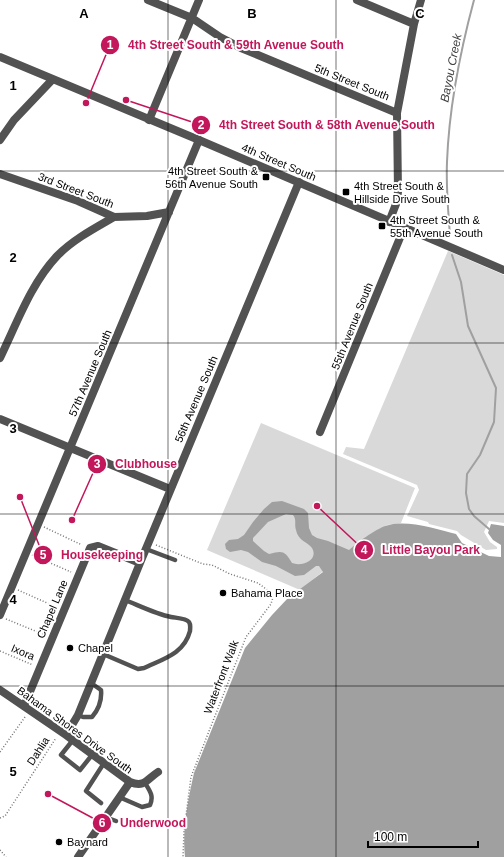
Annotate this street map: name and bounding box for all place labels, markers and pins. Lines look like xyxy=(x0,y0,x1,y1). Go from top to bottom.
callout: 4th Street South & 59th Avenue South xyxy=(100,33,352,57)
callout: 4th Street South & 58th Avenue South xyxy=(191,113,443,137)
place label: 4th Street South & 56th Avenue South xyxy=(165,165,259,190)
marker: 4th Street South & 56th Avenue South xyxy=(261,172,271,182)
place label: 4th Street South & Hillside Drive South xyxy=(354,180,450,205)
marker: 4th Street South & Hillside Drive South xyxy=(341,187,351,197)
place label: 4th Street South & 55th Avenue South xyxy=(390,214,483,239)
marker: 4th Street South & 55th Avenue South xyxy=(377,221,387,231)
callout: Clubhouse xyxy=(87,452,185,476)
callout: Little Bayou Park xyxy=(354,538,488,562)
callout: Housekeeping xyxy=(33,543,151,567)
place label: Bahama Place xyxy=(231,587,303,599)
marker: Bahama Place xyxy=(218,588,228,598)
place label: Chapel xyxy=(78,642,113,654)
marker: Chapel xyxy=(65,643,75,653)
callout: Underwood xyxy=(92,811,194,835)
place label: Baynard xyxy=(67,836,108,848)
marker: Baynard xyxy=(54,837,64,847)

